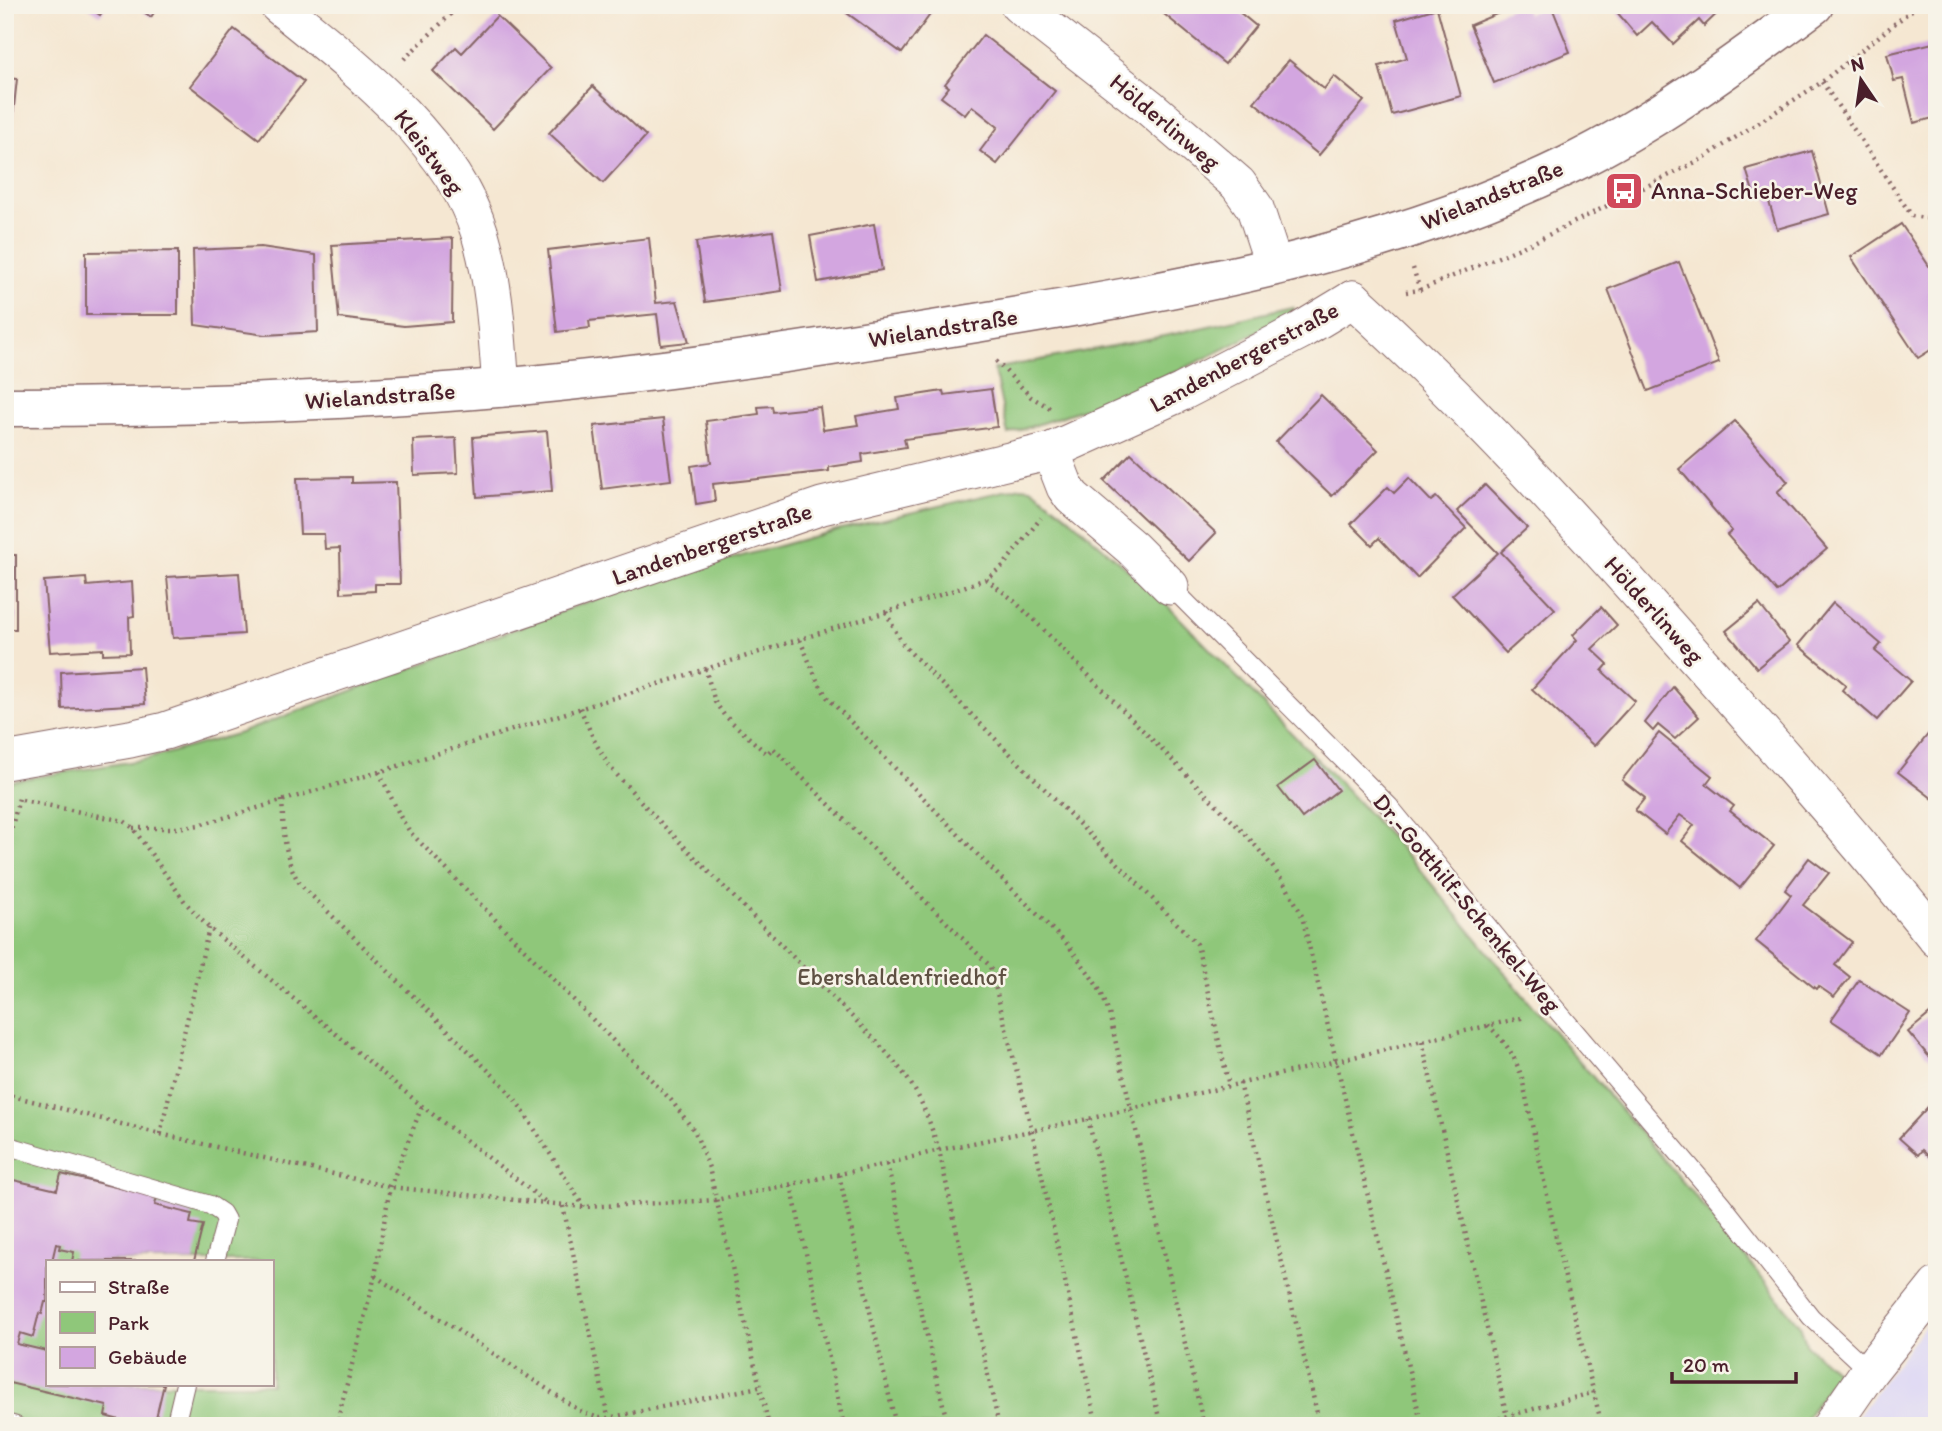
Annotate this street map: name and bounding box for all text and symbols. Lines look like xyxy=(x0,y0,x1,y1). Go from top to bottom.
north arrow xyxy=(1826,46,1896,116)
text: N xyxy=(1848,51,1866,77)
street label: Hölderlinweg xyxy=(1104,67,1227,177)
street label: Kleistweg xyxy=(388,103,471,201)
street label: Wielandstraße xyxy=(1416,153,1567,236)
bus stop icon: Anna-Schieber-Weg xyxy=(1603,170,1645,212)
place label: Anna-Schieber-Weg xyxy=(1651,176,1858,205)
street label: Landenbergerstraße xyxy=(1144,295,1343,419)
street label: Wielandstraße xyxy=(866,301,1020,354)
street label: Wielandstraße xyxy=(304,376,456,415)
street label: Landenbergerstraße xyxy=(608,496,816,591)
street label: Hölderlinweg xyxy=(1598,550,1711,670)
street label: Dr.-Gotthilf-Schenkel-Weg xyxy=(1367,787,1568,1019)
park label: Ebershaldenfriedhof xyxy=(797,962,1008,991)
legend xyxy=(46,1260,273,1386)
text: Straße xyxy=(108,1274,169,1299)
text: Park xyxy=(108,1310,150,1335)
scale bar xyxy=(1672,1340,1797,1384)
text: Gebäude xyxy=(108,1344,187,1369)
text: 20 m xyxy=(1683,1352,1730,1377)

